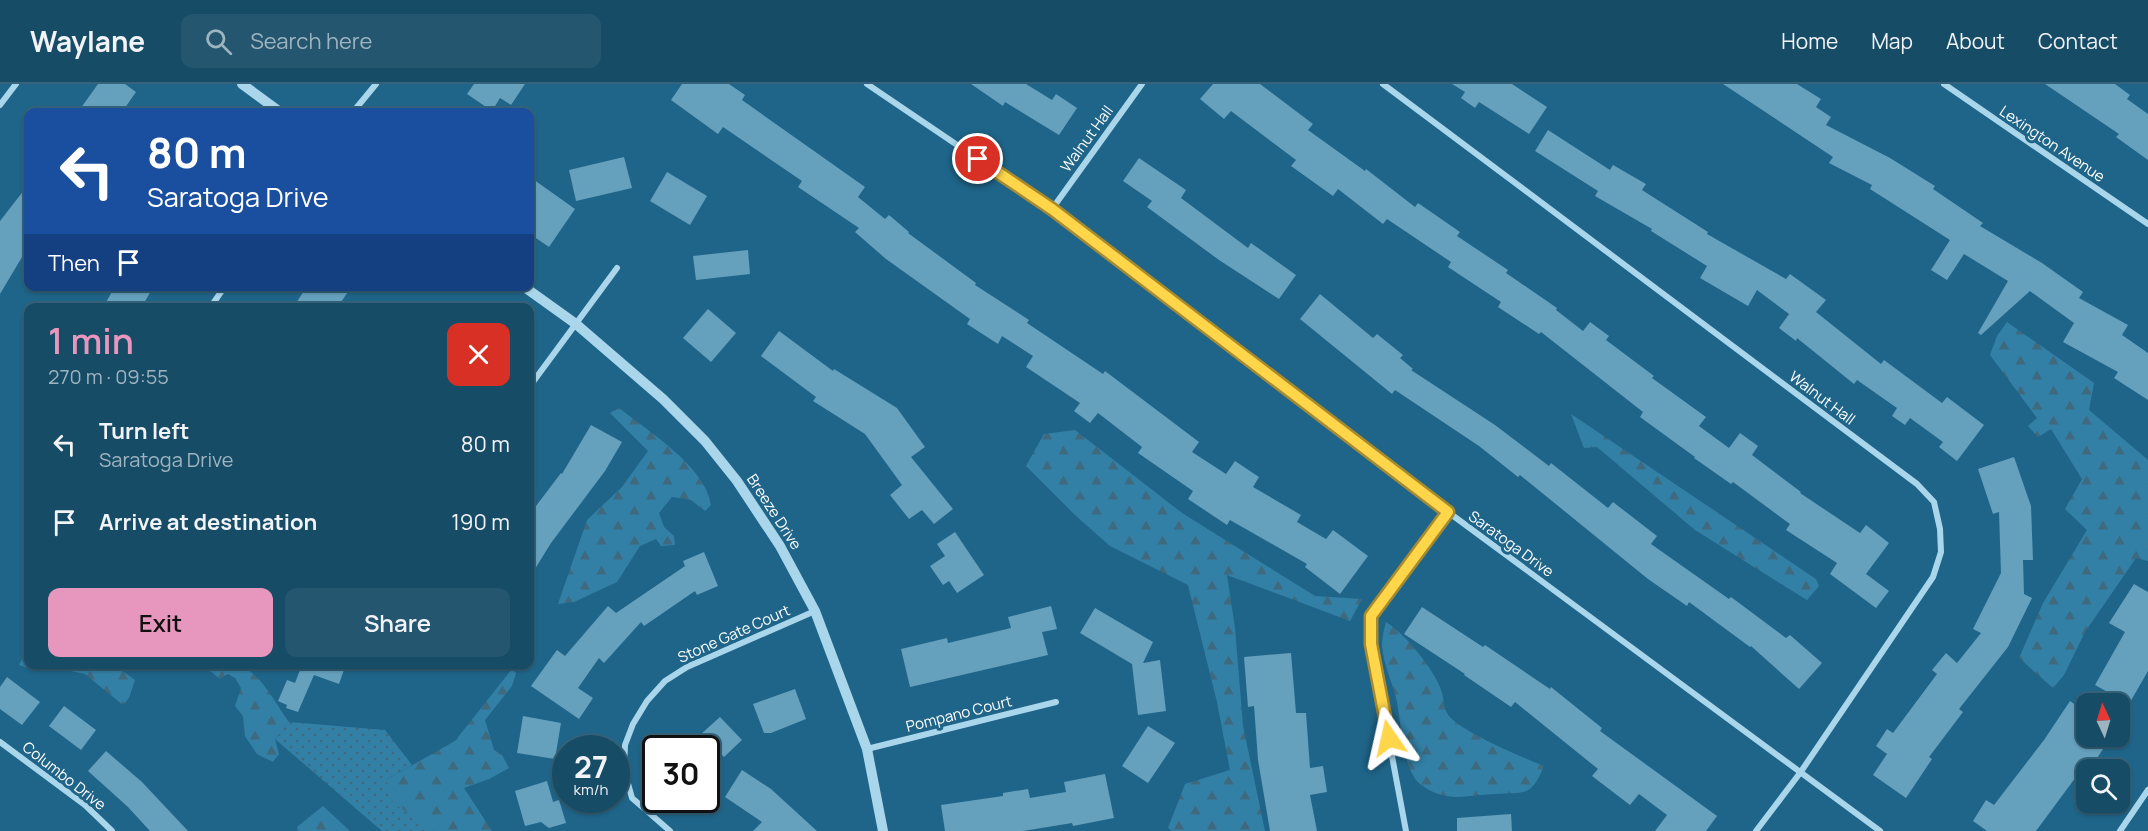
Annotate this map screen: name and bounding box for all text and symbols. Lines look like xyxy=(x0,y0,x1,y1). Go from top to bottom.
search box xyxy=(181,14,601,68)
text: Waylane xyxy=(30,22,145,60)
icon: search xyxy=(202,25,235,58)
text: Search here xyxy=(250,26,372,56)
text: Home xyxy=(1781,27,1838,55)
text: Map xyxy=(1871,27,1913,55)
text: About xyxy=(1946,27,2005,55)
text: Contact xyxy=(2038,27,2118,55)
street label: Lexington Avenue xyxy=(1995,100,2109,187)
street label: Walnut Hall xyxy=(1055,101,1118,176)
text: 80 m xyxy=(147,123,247,181)
icon: left xyxy=(48,132,126,210)
pin xyxy=(952,133,1003,184)
icon: arrive xyxy=(961,142,994,175)
text: Saratoga Drive xyxy=(147,178,329,215)
icon: arrive xyxy=(112,246,145,279)
text: Then xyxy=(48,248,100,278)
text: 1 min xyxy=(48,316,134,365)
button: close xyxy=(447,323,510,386)
text: 270 m · 09:55 xyxy=(48,363,169,390)
street label: Walnut Hall xyxy=(1785,366,1860,429)
text: Turn left xyxy=(99,416,189,446)
icon: left xyxy=(48,428,81,461)
text: 80 m xyxy=(461,429,510,459)
text: Saratoga Drive xyxy=(99,446,234,473)
street label: Breeze Drive xyxy=(742,470,807,554)
street label: Saratoga Drive xyxy=(1464,505,1558,582)
icon: arrive xyxy=(48,506,81,539)
text: Arrive at destination xyxy=(99,507,317,537)
text: 190 m xyxy=(451,507,510,537)
button: Exit xyxy=(48,588,273,657)
button: Share xyxy=(285,588,510,657)
street label: Stone Gate Court xyxy=(674,599,793,668)
street label: Pompano Court xyxy=(904,690,1014,737)
north arrow xyxy=(2076,693,2130,747)
map controls xyxy=(2076,693,2130,813)
position arrow xyxy=(1357,706,1421,770)
speed limit sign: 30 xyxy=(642,735,720,813)
street label: Columbo Drive xyxy=(18,736,111,815)
text: 27 xyxy=(574,746,608,787)
button: search xyxy=(2076,759,2130,813)
text: km/h xyxy=(574,779,608,800)

